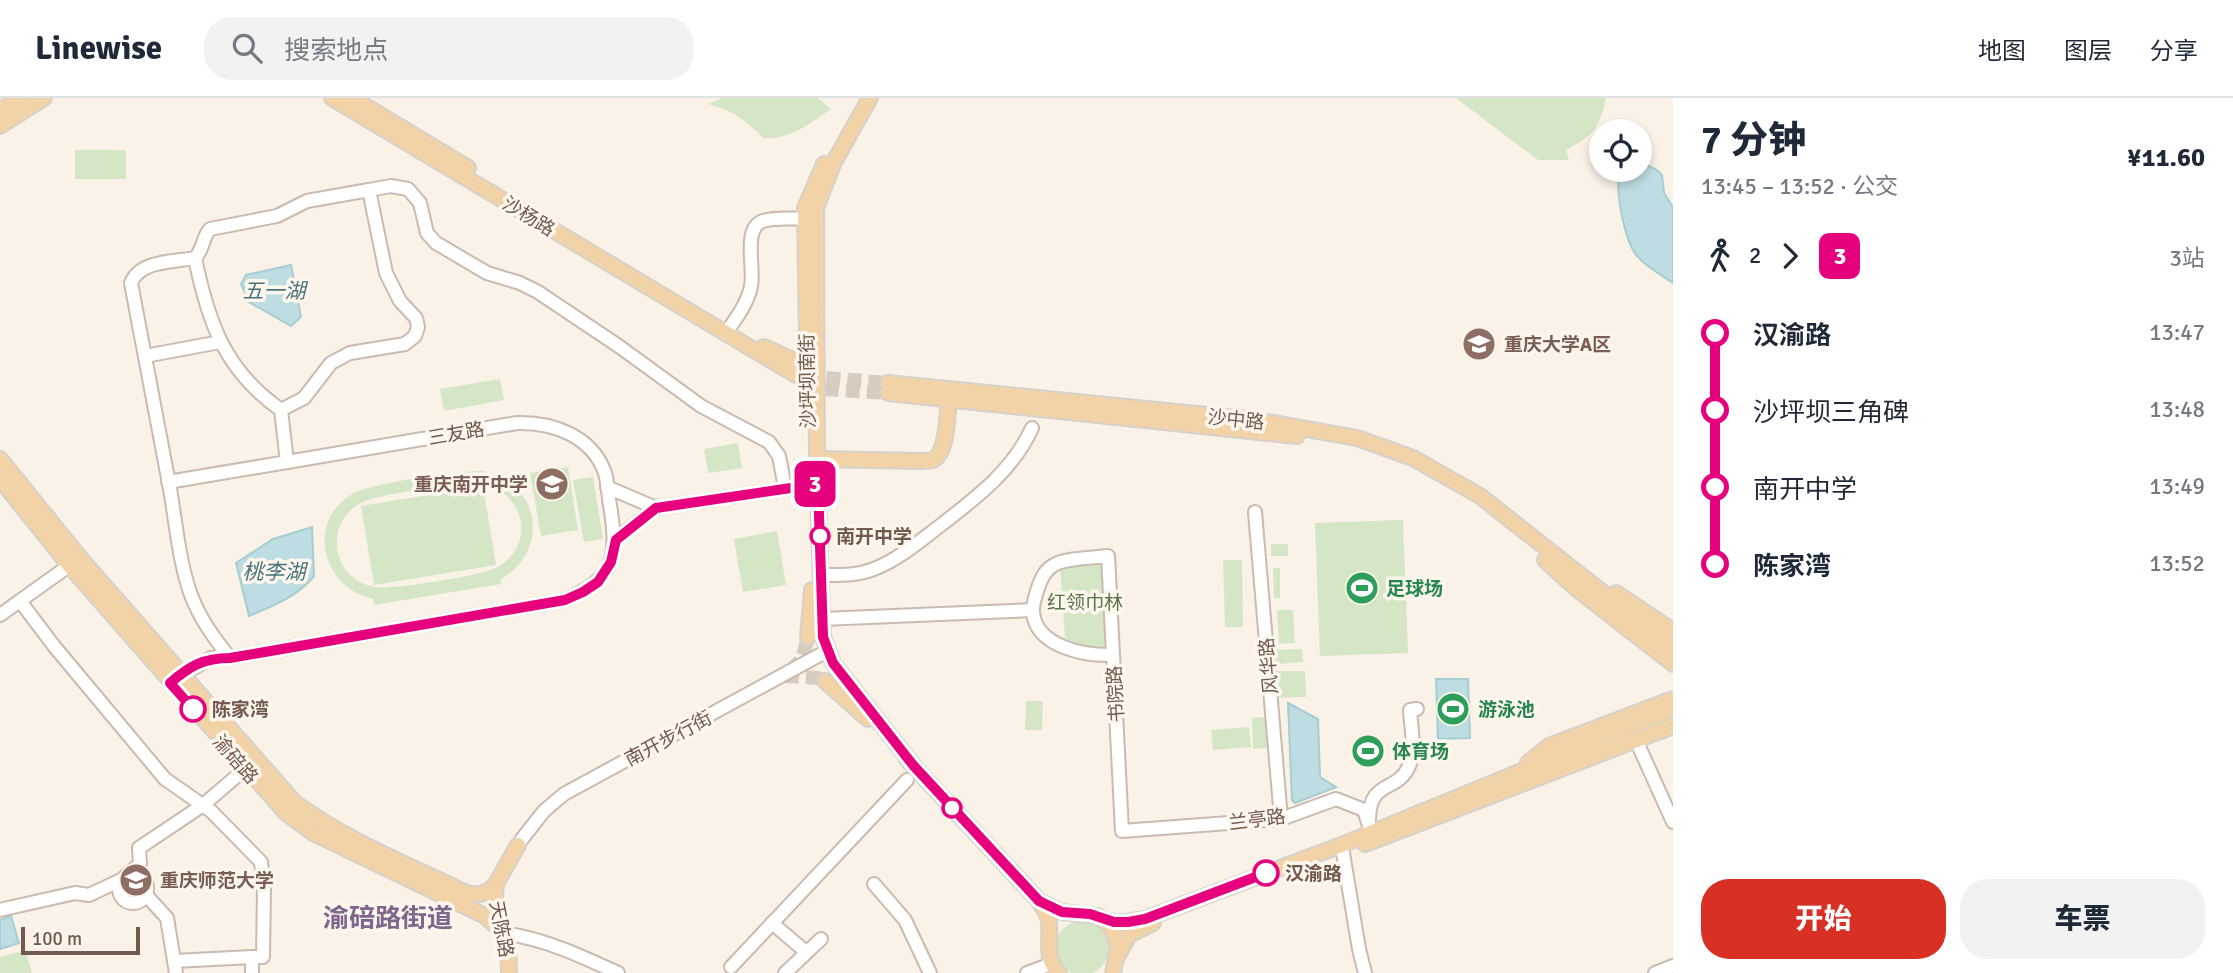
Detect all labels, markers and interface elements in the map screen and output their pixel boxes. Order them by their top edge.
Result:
search box [204,17,694,80]
text: Linewise [35,28,162,69]
icon: search [228,29,266,67]
text: 搜索地点 [284,35,388,67]
text: 地图 [1978,36,2026,66]
text: 图层 [2064,36,2112,66]
text: 分享 [2150,36,2198,66]
text: 7 分钟 [1701,117,1806,164]
map controls [1589,119,1652,182]
button: locate [1589,119,1652,182]
text: ¥11.60 [2127,142,2205,174]
text: 13:45 – 13:52 · 公交 [1701,172,1898,201]
street label: 沙杨路 [498,192,559,242]
icon: walk [1701,237,1739,275]
icon: forward [1771,237,1809,275]
text: 2 [1749,241,1761,270]
text: 3 [1833,241,1846,271]
text: 3站 [2170,244,2205,273]
water label: 五一湖 [243,278,308,304]
text: 13:47 [2149,318,2205,347]
text: 汉渝路 [1753,320,1831,352]
school or university icon: 重庆大学A区 [1460,325,1498,363]
street label: 沙坪坝南街 [795,333,821,429]
place label: 重庆大学A区 [1504,333,1611,357]
text: 13:48 [2149,395,2205,424]
text: 沙坪坝三角碑 [1753,397,1909,429]
street label: 沙中路 [1206,405,1266,435]
street label: 三友路 [426,417,486,451]
line badge: 3 [792,461,838,507]
school or university icon: 重庆南开中学 [533,465,571,503]
text: 3 [809,469,821,499]
text: 13:49 [2149,472,2205,501]
place label: 重庆南开中学 [414,473,528,497]
text: 南开中学 [1753,474,1857,506]
place label: 南开中学 [836,525,912,549]
marker: 南开中学 [810,526,830,546]
text: 13:52 [2149,549,2205,578]
text: 陈家湾 [1753,551,1831,583]
water label: 桃李湖 [243,559,308,585]
sports icon: 足球场 [1343,569,1381,607]
place label: 足球场 [1386,577,1443,601]
park label: 红领巾林 [1047,591,1123,615]
street label: 风华路 [1255,636,1283,695]
street label: 书院路 [1103,665,1129,723]
sports icon: 游泳池 [1434,690,1472,728]
marker: 陈家湾 [180,696,206,722]
place label: 陈家湾 [212,698,269,722]
place label: 游泳池 [1478,698,1535,722]
street label: 南开步行街 [621,706,716,772]
street label: 渝碚路 [207,730,263,789]
sports icon: 体育场 [1349,732,1387,770]
place label: 体育场 [1392,740,1449,764]
unlabelled marker [942,798,962,818]
street label: 兰亭路 [1227,805,1287,835]
marker: 汉渝路 [1253,860,1279,886]
school or university icon: 重庆师范大学 [117,861,155,899]
place label: 汉渝路 [1285,862,1342,886]
place label: 重庆师范大学 [160,869,274,893]
button: 开始 [1701,879,1946,959]
button: 车票 [1960,879,2205,959]
street label: 天陈路 [484,899,518,959]
district label: 渝碚路街道 [323,903,453,935]
scale bar [21,924,140,956]
text: 100 m [32,927,82,951]

